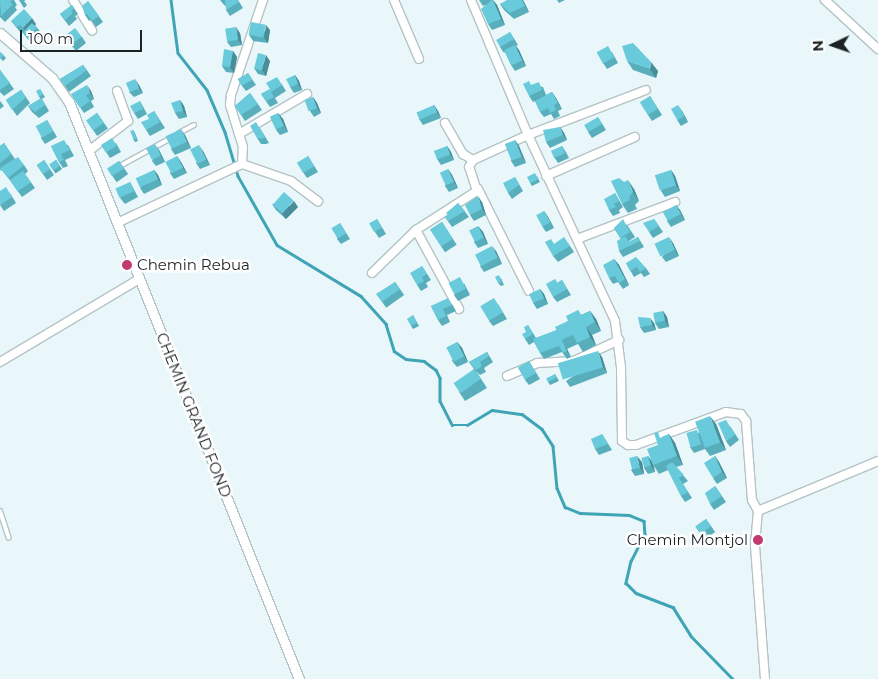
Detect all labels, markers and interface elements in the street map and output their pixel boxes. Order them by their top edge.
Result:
scale bar [22,20,145,52]
north arrow [808,20,858,70]
text: 100 m [28,29,73,48]
text: N [809,40,827,52]
place label: Chemin Rebua [137,256,250,274]
marker: Chemin Rebua [121,259,133,271]
street label: CHEMIN GRAND FOND [153,330,235,500]
place label: Chemin Montjol [627,531,748,549]
marker: Chemin Montjol [752,534,764,546]

